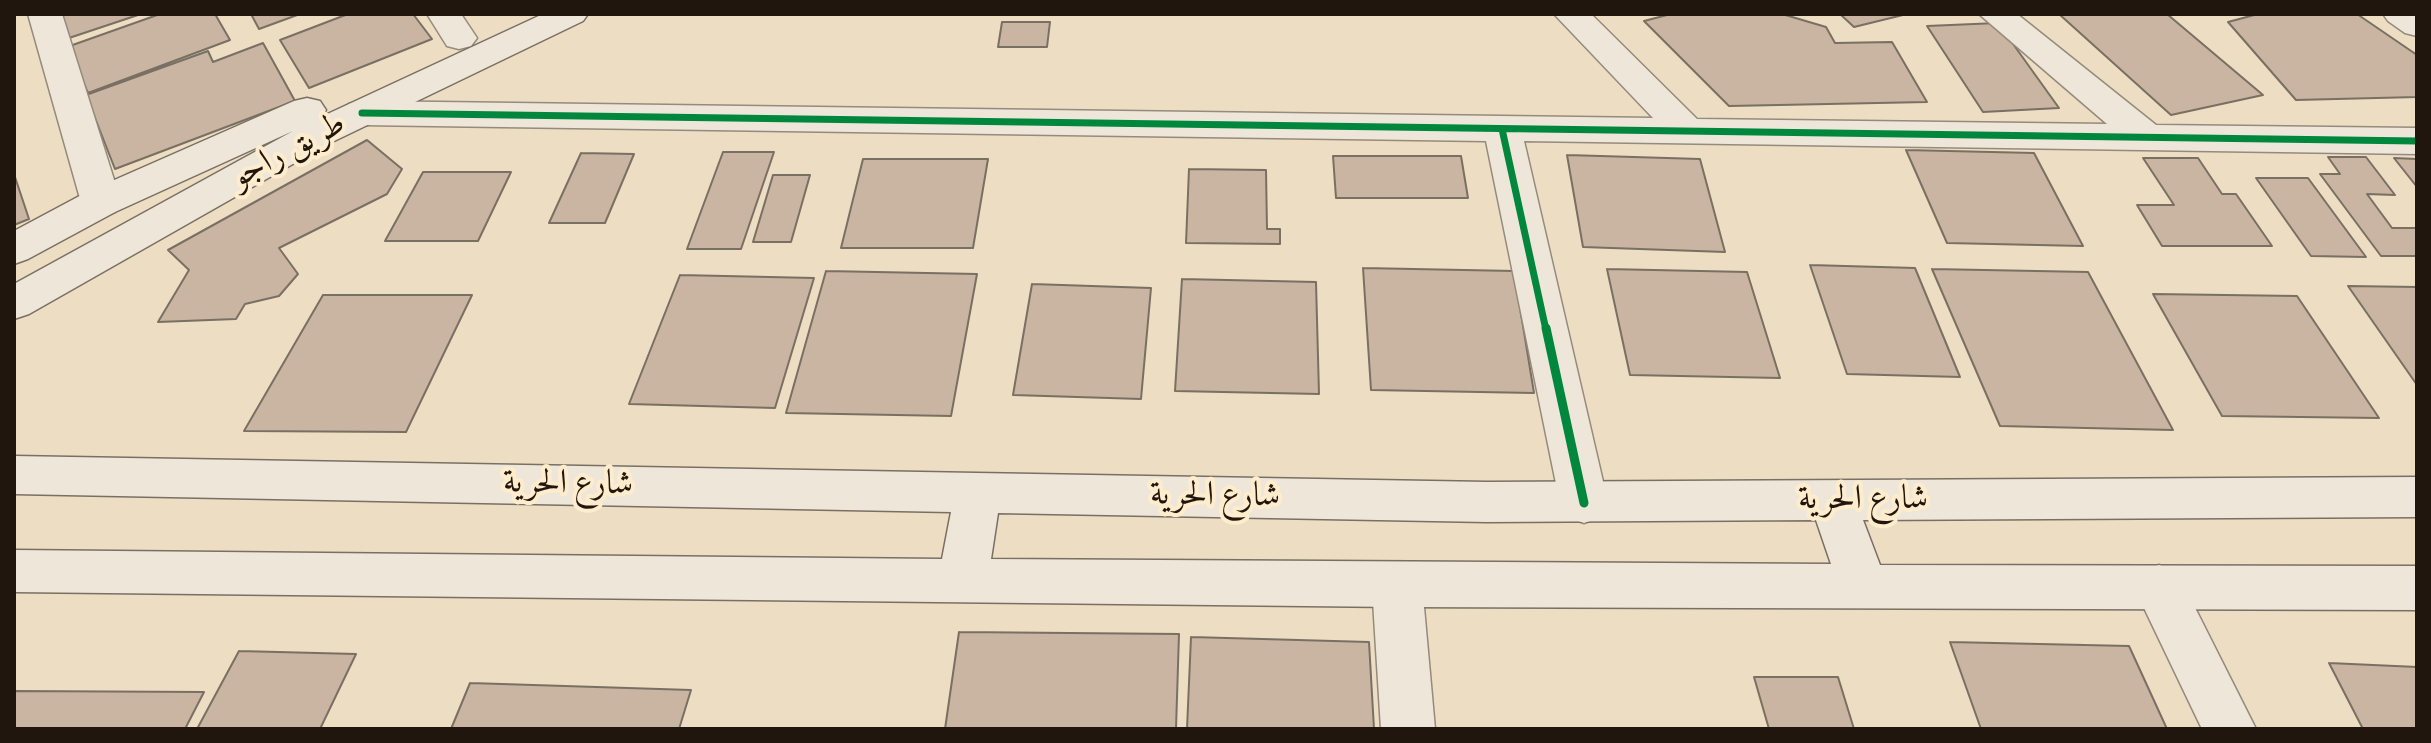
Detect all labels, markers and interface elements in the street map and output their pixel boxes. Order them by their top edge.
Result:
street label: طريق راجو [225,105,353,199]
street label: شارع الحرية [503,463,633,507]
street label: شارع الحرية [1150,475,1280,519]
street label: شارع الحرية [1798,481,1928,521]

